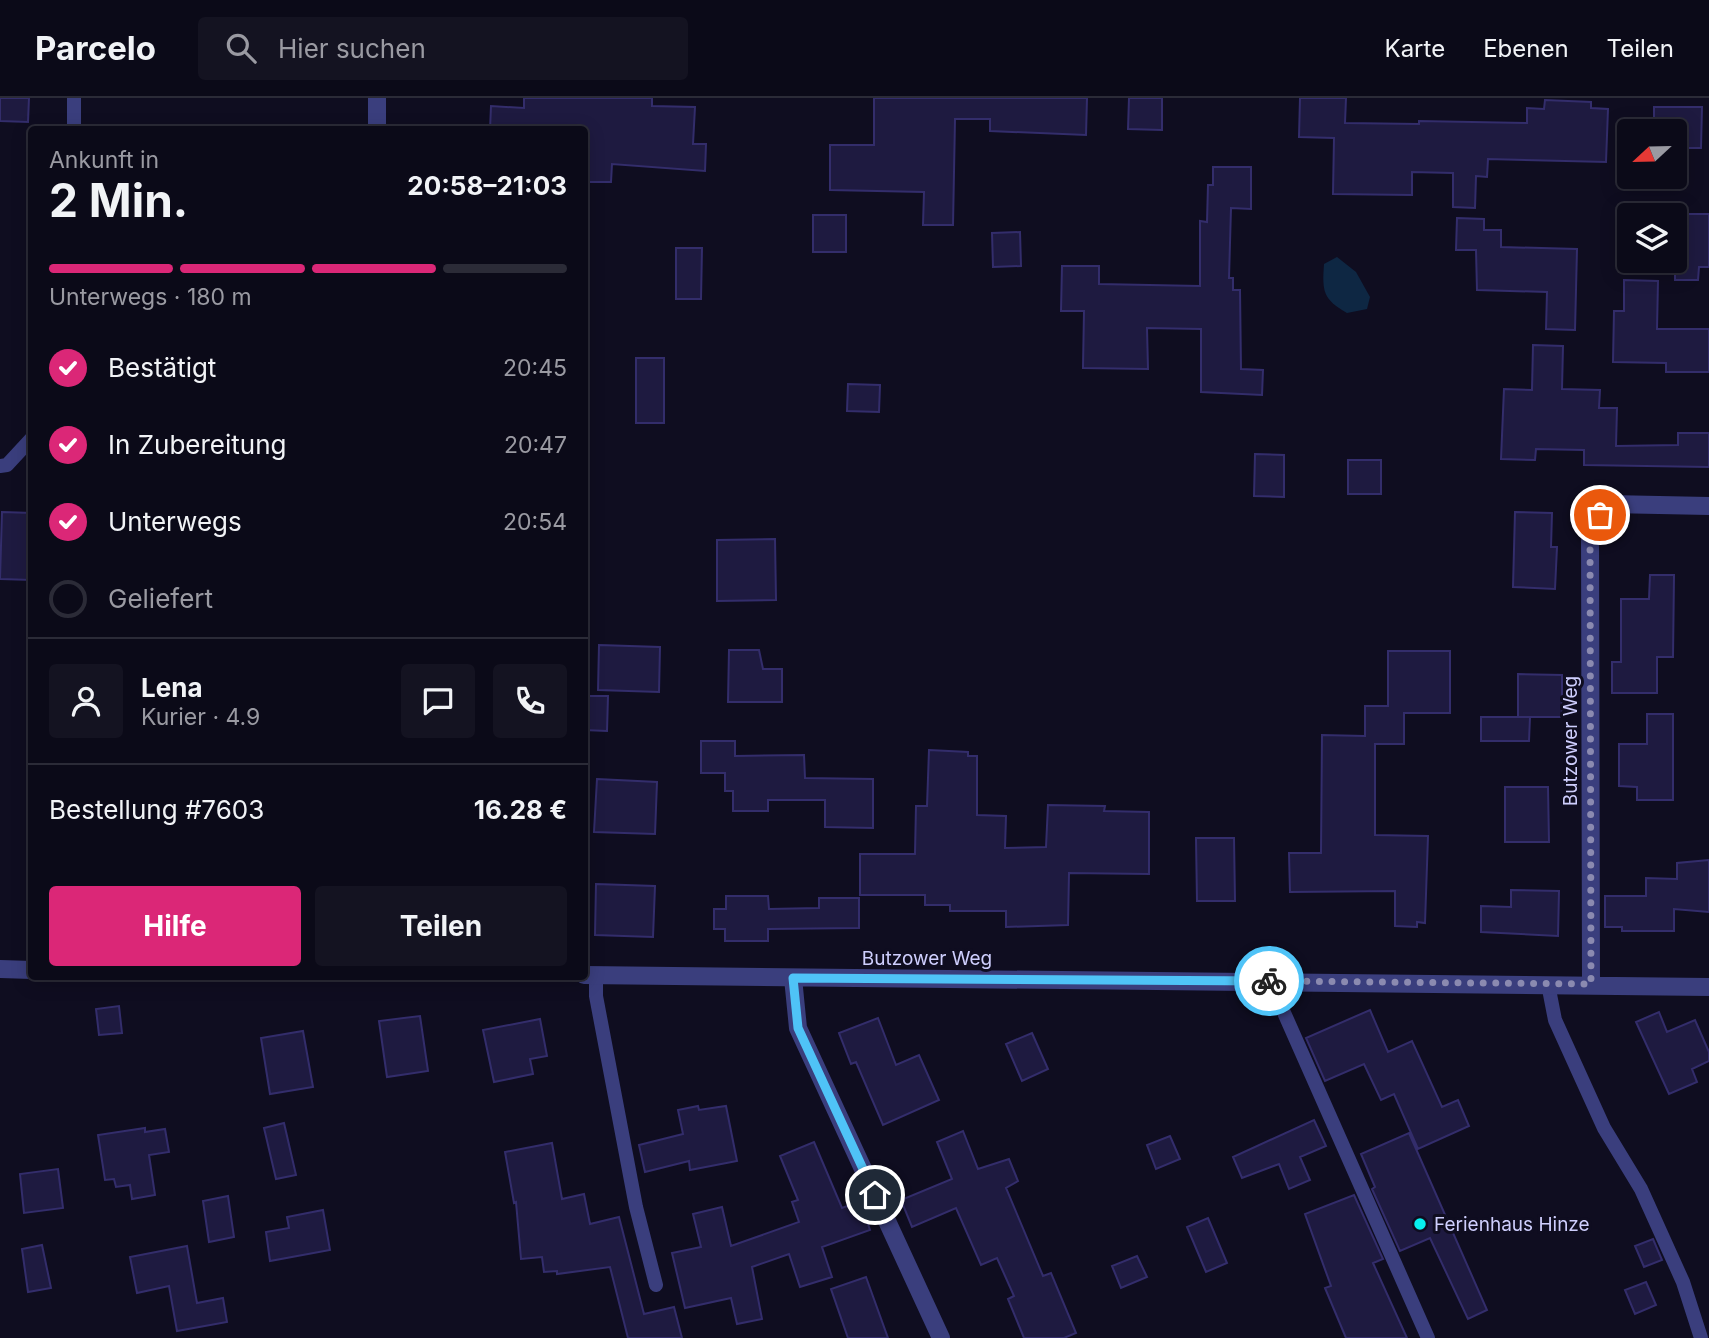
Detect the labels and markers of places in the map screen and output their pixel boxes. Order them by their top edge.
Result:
pin [1570,485,1630,545]
pin [845,1165,905,1225]
place label: Ferienhaus Hinze [1434,1213,1590,1236]
marker: Ferienhaus Hinze [1412,1216,1428,1232]

